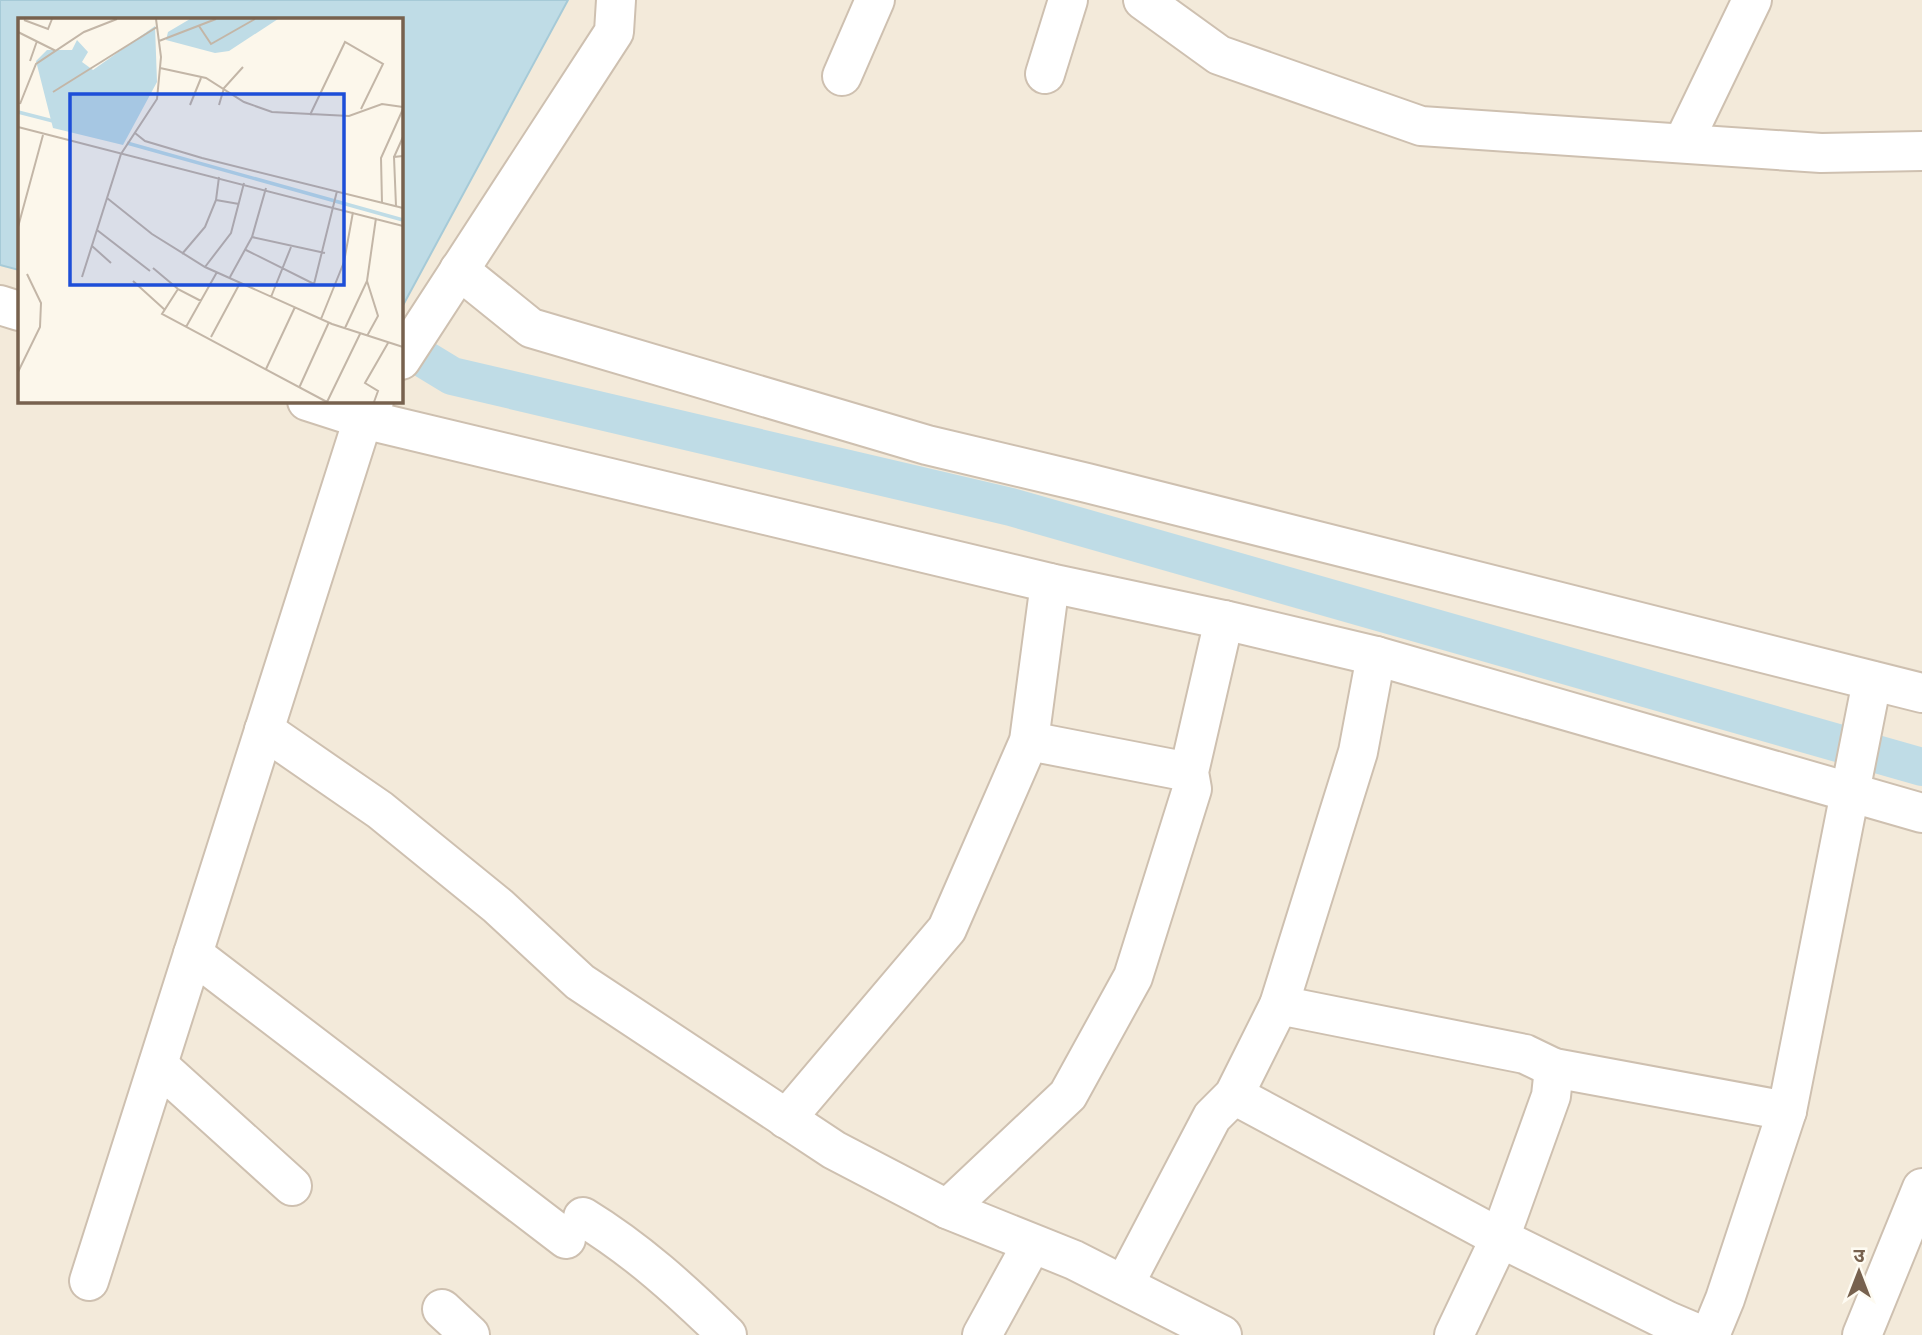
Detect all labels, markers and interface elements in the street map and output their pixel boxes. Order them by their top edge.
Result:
inset map [18,18,402,402]
north arrow [1824,1237,1894,1307]
text: उ [1853,1243,1865,1266]

